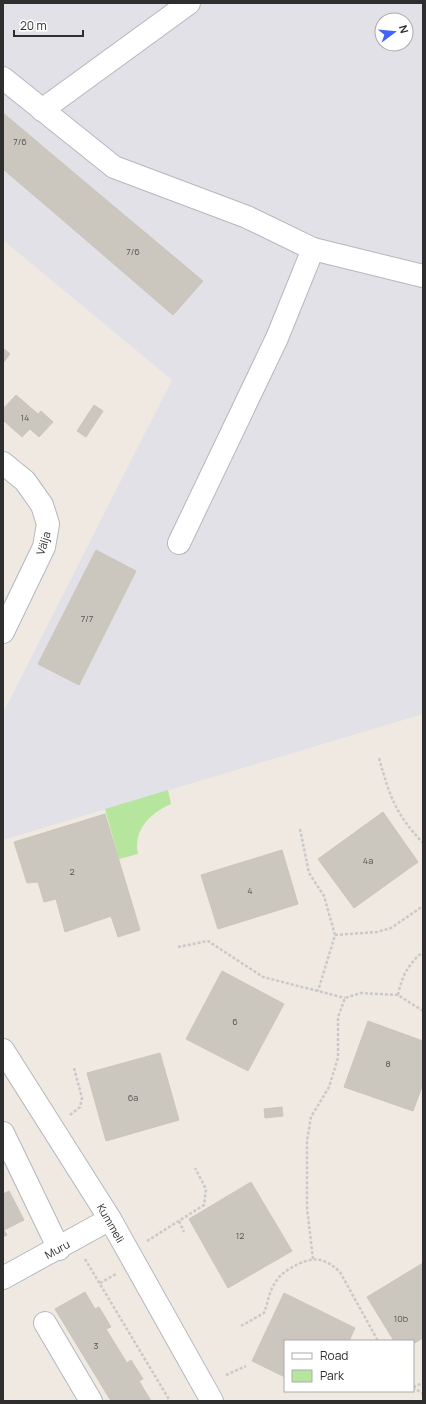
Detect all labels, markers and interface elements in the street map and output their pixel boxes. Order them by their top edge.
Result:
scale bar [14,12,83,38]
north arrow [374,12,414,52]
text: 20 m [20,17,47,34]
text: N [396,23,412,35]
house number: 7/6 [13,135,27,148]
house number: 7/6 [126,245,140,258]
house number: 14 [21,411,29,424]
street label: Välja [32,529,54,557]
house number: 7/7 [81,612,94,625]
house number: 4a [363,854,373,867]
house number: 2 [69,865,75,878]
house number: 4 [247,884,253,897]
house number: 6 [232,1015,238,1028]
house number: 8 [385,1057,391,1070]
house number: 6a [128,1091,138,1104]
street label: Kummeli [94,1201,128,1245]
house number: 12 [236,1229,244,1242]
street label: Muru [42,1236,72,1262]
house number: 10b [394,1312,408,1325]
house number: 3 [94,1339,99,1352]
legend [284,1340,414,1392]
text: Road [320,1347,348,1364]
text: Park [320,1367,345,1384]

